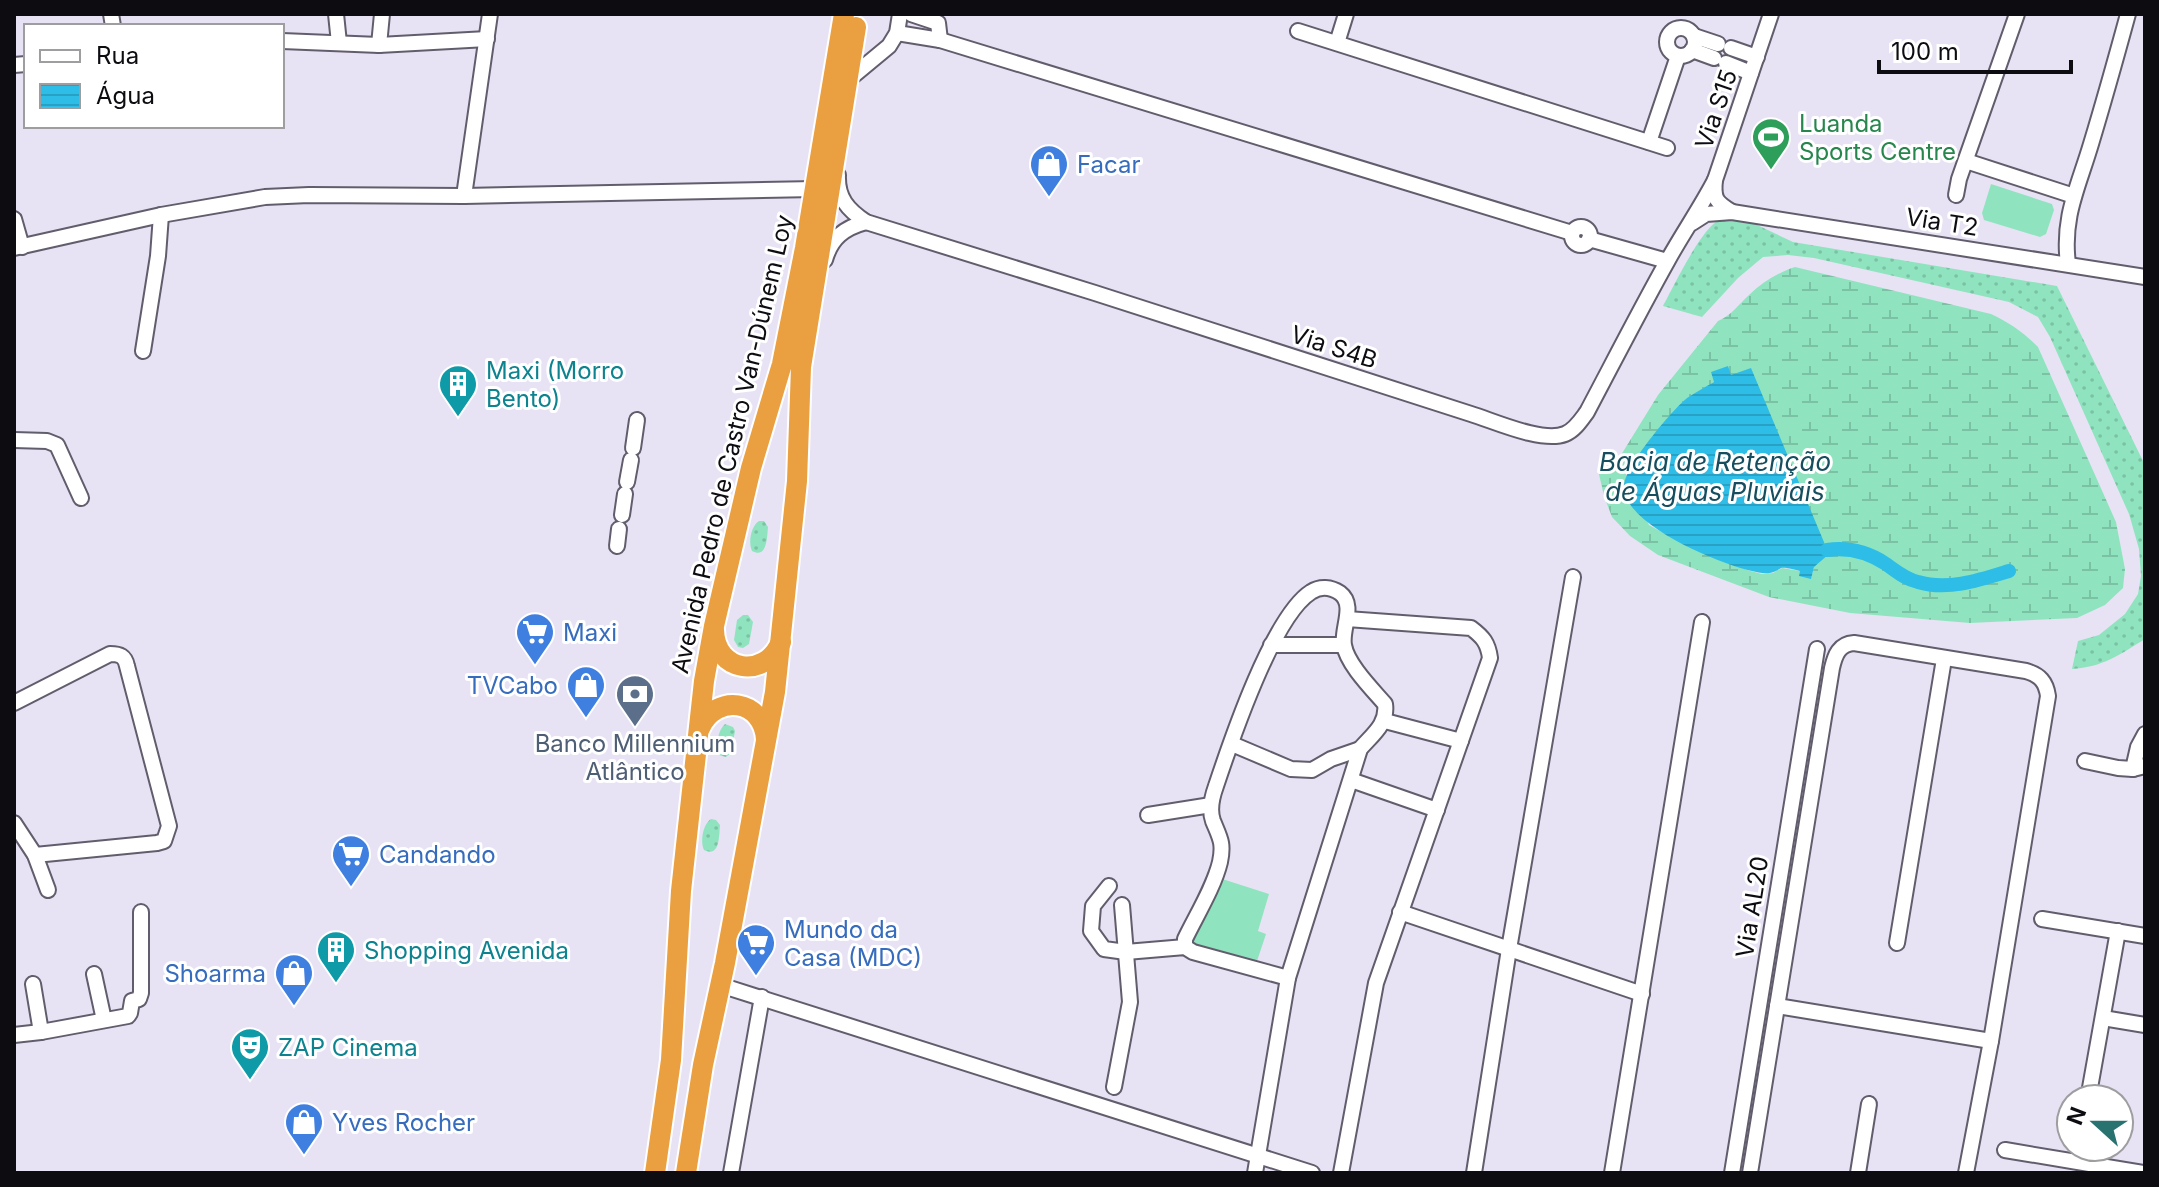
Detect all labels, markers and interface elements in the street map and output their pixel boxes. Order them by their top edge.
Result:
legend [24,24,284,128]
scale bar [1879,24,2071,74]
text: 100 m [1891,37,1959,66]
text: Rua [96,41,139,70]
street label: Via S15 [1689,65,1743,153]
text: Água [96,80,155,110]
place label: Luanda Sports Centre [1799,109,1956,166]
sports icon: Luanda Sports Centre [1750,116,1792,171]
shop icon: Facar [1028,143,1070,198]
place label: Facar [1077,150,1141,179]
street label: Via T2 [1904,202,1980,242]
street label: Avenida Pedro de Castro Van-Dúnem Loy [665,212,799,676]
street label: Via S4B [1287,319,1381,375]
place label: Maxi (Morro Bento) [486,356,624,413]
building icon: Maxi (Morro Bento) [437,363,479,418]
water label: Bacia de Retenção de Águas Pluviais [1599,446,1831,507]
supermarket icon: Maxi [514,611,556,666]
place label: Maxi [563,618,617,647]
shop icon: TVCabo [565,664,607,719]
place label: TVCabo [467,671,558,700]
bank icon: Banco Millennium Atlântico [614,673,656,728]
place label: Banco Millennium Atlântico [535,729,735,786]
supermarket icon: Candando [330,833,372,888]
place label: Candando [379,840,496,869]
street label: Via AL20 [1730,854,1774,960]
place label: Mundo da Casa (MDC) [784,915,922,972]
supermarket icon: Mundo da Casa (MDC) [735,922,777,977]
building icon: Shopping Avenida [315,929,357,984]
place label: Shopping Avenida [364,936,569,965]
shop icon: Shoarma [273,952,315,1007]
place label: Shoarma [164,959,266,988]
theatre icon: ZAP Cinema [229,1026,271,1081]
place label: ZAP Cinema [278,1033,418,1062]
north arrow [2055,1083,2135,1163]
shop icon: Yves Rocher [283,1101,325,1156]
text: N [2061,1103,2091,1128]
place label: Yves Rocher [332,1108,475,1137]

